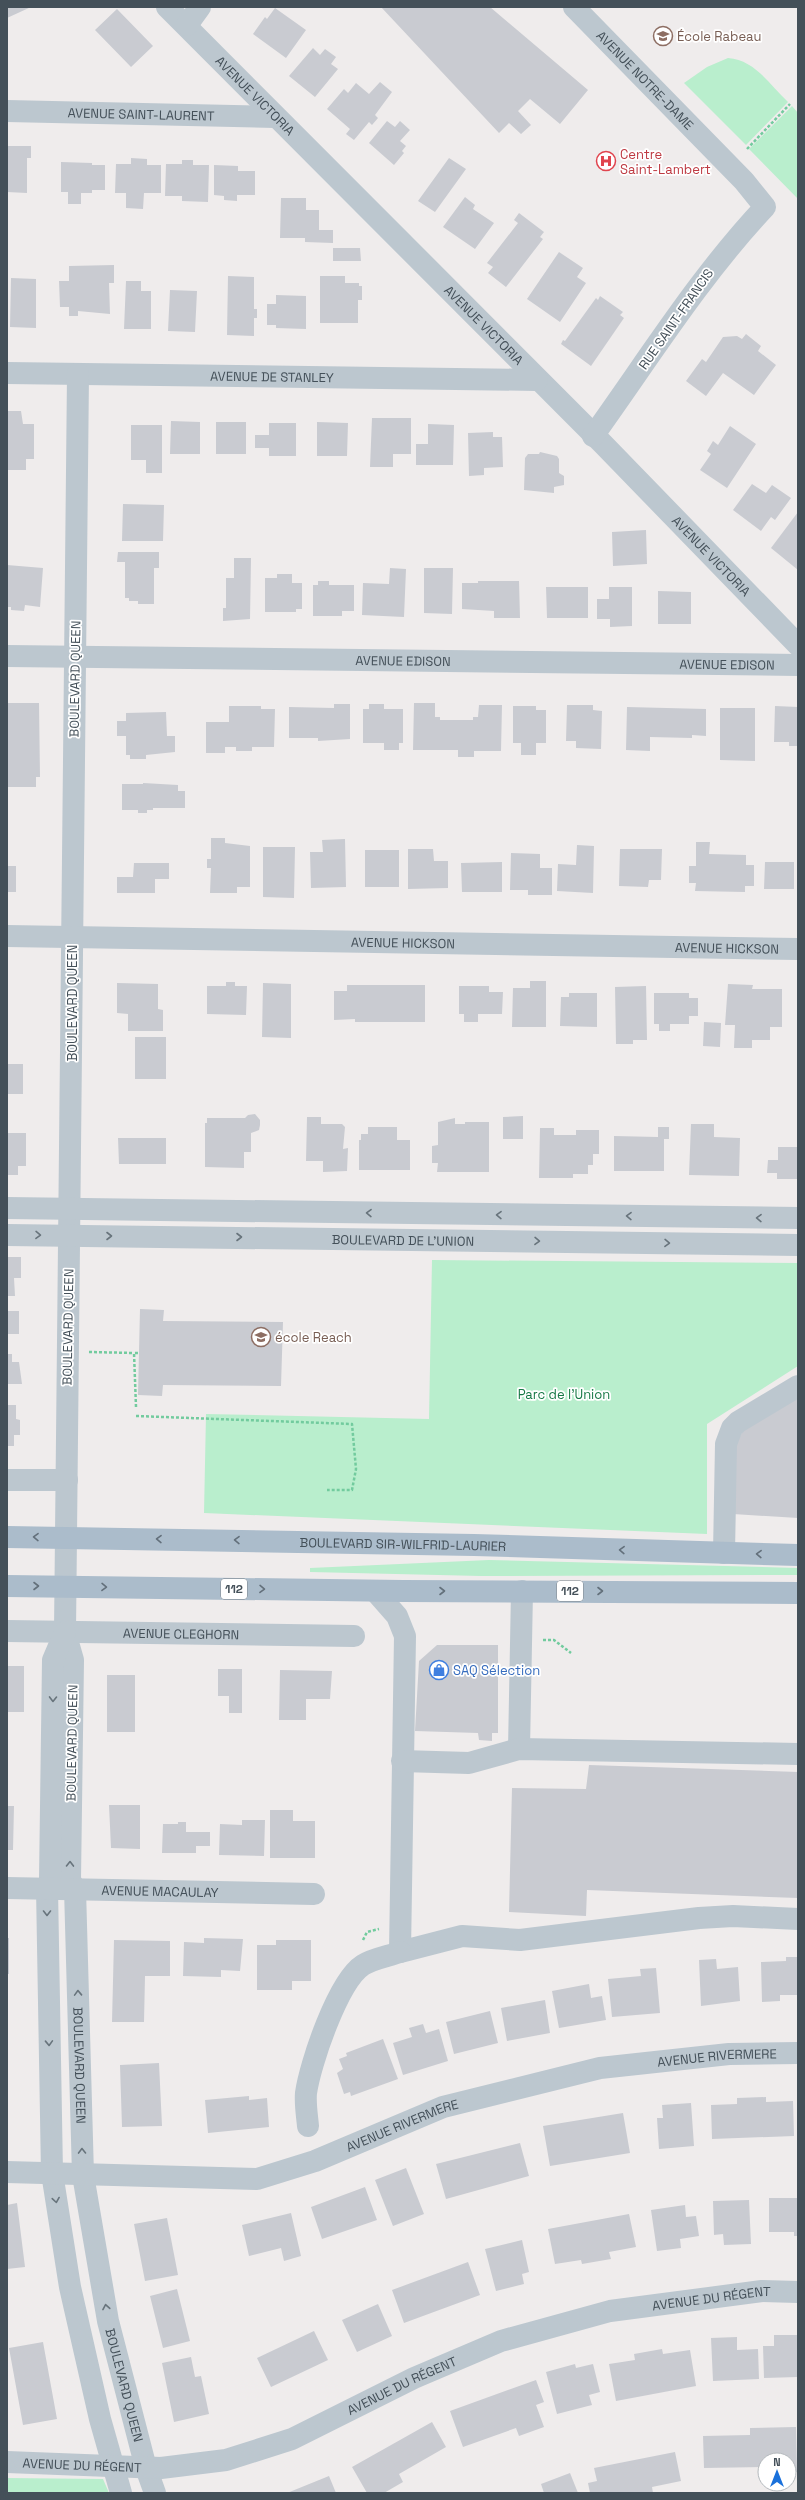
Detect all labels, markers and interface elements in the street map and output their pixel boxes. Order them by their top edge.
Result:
school or university icon: École Rabeau [652,25,674,47]
street label: AVENUE NOTRE-DAME [593,27,698,133]
place label: École Rabeau [677,28,761,45]
street label: AVENUE VICTORIA [212,52,299,139]
street label: AVENUE SAINT-LAURENT [67,104,215,124]
place label: Centre Saint-Lambert [620,146,711,178]
hospital icon: Centre Saint-Lambert [595,150,617,172]
street label: RUE SAINT-FRANCIS [635,265,717,373]
street label: AVENUE VICTORIA [441,281,527,368]
street label: AVENUE DE STANLEY [210,367,334,386]
street label: AVENUE VICTORIA [669,512,754,600]
street label: BOULEVARD QUEEN [65,621,85,737]
street label: AVENUE EDISON [355,651,451,670]
street label: AVENUE EDISON [679,655,775,673]
street label: AVENUE HICKSON [351,933,455,952]
street label: AVENUE HICKSON [675,938,779,957]
street label: BOULEVARD QUEEN [64,945,81,1061]
one-way arrow [366,1209,372,1217]
one-way arrow [496,1211,502,1219]
one-way arrow [626,1212,632,1220]
one-way arrow [756,1214,762,1222]
one-way arrow [35,1231,41,1239]
street label: BOULEVARD DE L'UNION [332,1231,474,1249]
one-way arrow [106,1232,112,1240]
one-way arrow [236,1233,242,1241]
one-way arrow [534,1237,540,1245]
one-way arrow [664,1239,670,1247]
street label: BOULEVARD QUEEN [58,1269,78,1385]
school or university icon: école Reach [250,1326,272,1348]
place label: école Reach [275,1329,352,1346]
park label: Parc de l'Union [518,1386,610,1403]
one-way arrow [33,1533,39,1541]
street label: BOULEVARD SIR-WILFRID-LAURIER [300,1534,506,1554]
one-way arrow [156,1535,162,1543]
one-way arrow [234,1536,240,1544]
one-way arrow [619,1546,625,1554]
one-way arrow [756,1550,762,1558]
road number: 112 [221,1579,247,1599]
road number: 112 [557,1581,583,1601]
one-way arrow [33,1582,39,1590]
one-way arrow [101,1583,107,1591]
one-way arrow [259,1585,265,1593]
one-way arrow [439,1587,445,1595]
one-way arrow [597,1587,603,1595]
street label: AVENUE CLEGHORN [123,1624,239,1643]
shop icon: SAQ Sélection [428,1659,450,1681]
place label: SAQ Sélection [453,1662,540,1679]
street label: BOULEVARD QUEEN [62,1685,82,1801]
one-way arrow [49,1696,57,1702]
one-way arrow [66,1861,74,1867]
street label: AVENUE MACAULAY [101,1881,219,1901]
one-way arrow [43,1910,51,1916]
one-way arrow [74,1990,82,1996]
street label: BOULEVARD QUEEN [70,2007,90,2124]
one-way arrow [44,2040,53,2046]
street label: AVENUE RIVERMERE [656,2045,777,2070]
street label: AVENUE RIVERMERE [343,2095,460,2156]
one-way arrow [78,2148,87,2154]
one-way arrow [51,2197,60,2203]
street label: AVENUE DU RÉGENT [651,2282,771,2314]
one-way arrow [102,2304,111,2310]
street label: BOULEVARD QUEEN [102,2326,147,2444]
street label: AVENUE DU RÉGENT [344,2352,459,2419]
north arrow [757,2452,797,2492]
street label: AVENUE DU RÉGENT [22,2454,142,2476]
text: N [773,2455,781,2469]

